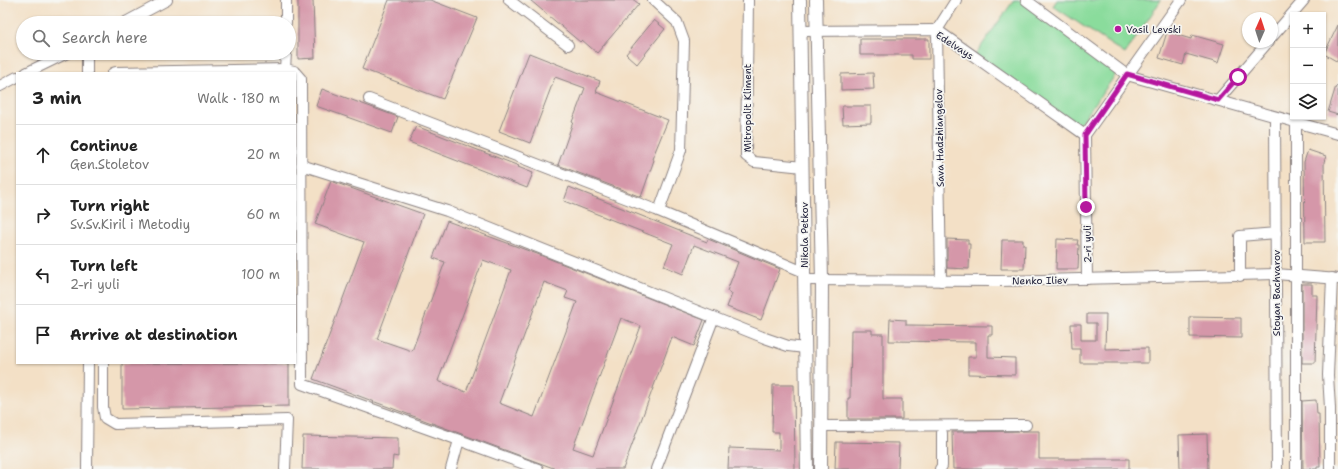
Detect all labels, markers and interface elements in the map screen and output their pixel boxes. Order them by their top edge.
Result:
north arrow [1242,12,1278,48]
map controls [1290,12,1326,120]
button: + [1290,12,1326,48]
search box [16,16,296,60]
place label: Vasil Levski [1126,23,1181,36]
marker: Vasil Levski [1113,24,1123,34]
icon: search [30,27,52,49]
text: Search here [62,28,148,48]
street label: Edelvays [933,28,976,62]
button: − [1290,48,1326,84]
street label: Mitropolit Kliment [741,64,754,152]
route start [1229,68,1247,86]
button: layers [1290,84,1326,120]
text: 3 min [32,87,82,109]
street label: Sava Hadzhiangelov [932,88,947,187]
text: Walk · 180 m [197,90,280,107]
text: Continue [70,136,138,156]
icon: ahead [32,144,54,166]
text: 20 m [247,146,280,163]
text: Gen.Stoletov [70,156,149,173]
text: Turn right [70,196,150,216]
route end [1077,198,1095,216]
street label: Nikola Petkov [798,202,811,268]
icon: right [32,204,54,226]
text: 60 m [247,206,280,223]
text: Sv.Sv.Kiril i Metodiy [70,216,190,233]
street label: 2-ri yuli [1081,225,1094,263]
street label: Stoyan Bachvarov [1270,249,1283,336]
text: Turn left [70,256,138,276]
icon: left [32,264,54,286]
text: 100 m [241,266,280,283]
street label: Nenko Iliev [1012,274,1069,287]
text: 2-ri yuli [70,276,120,293]
icon: arrive [32,324,54,346]
text: Arrive at destination [70,325,238,345]

